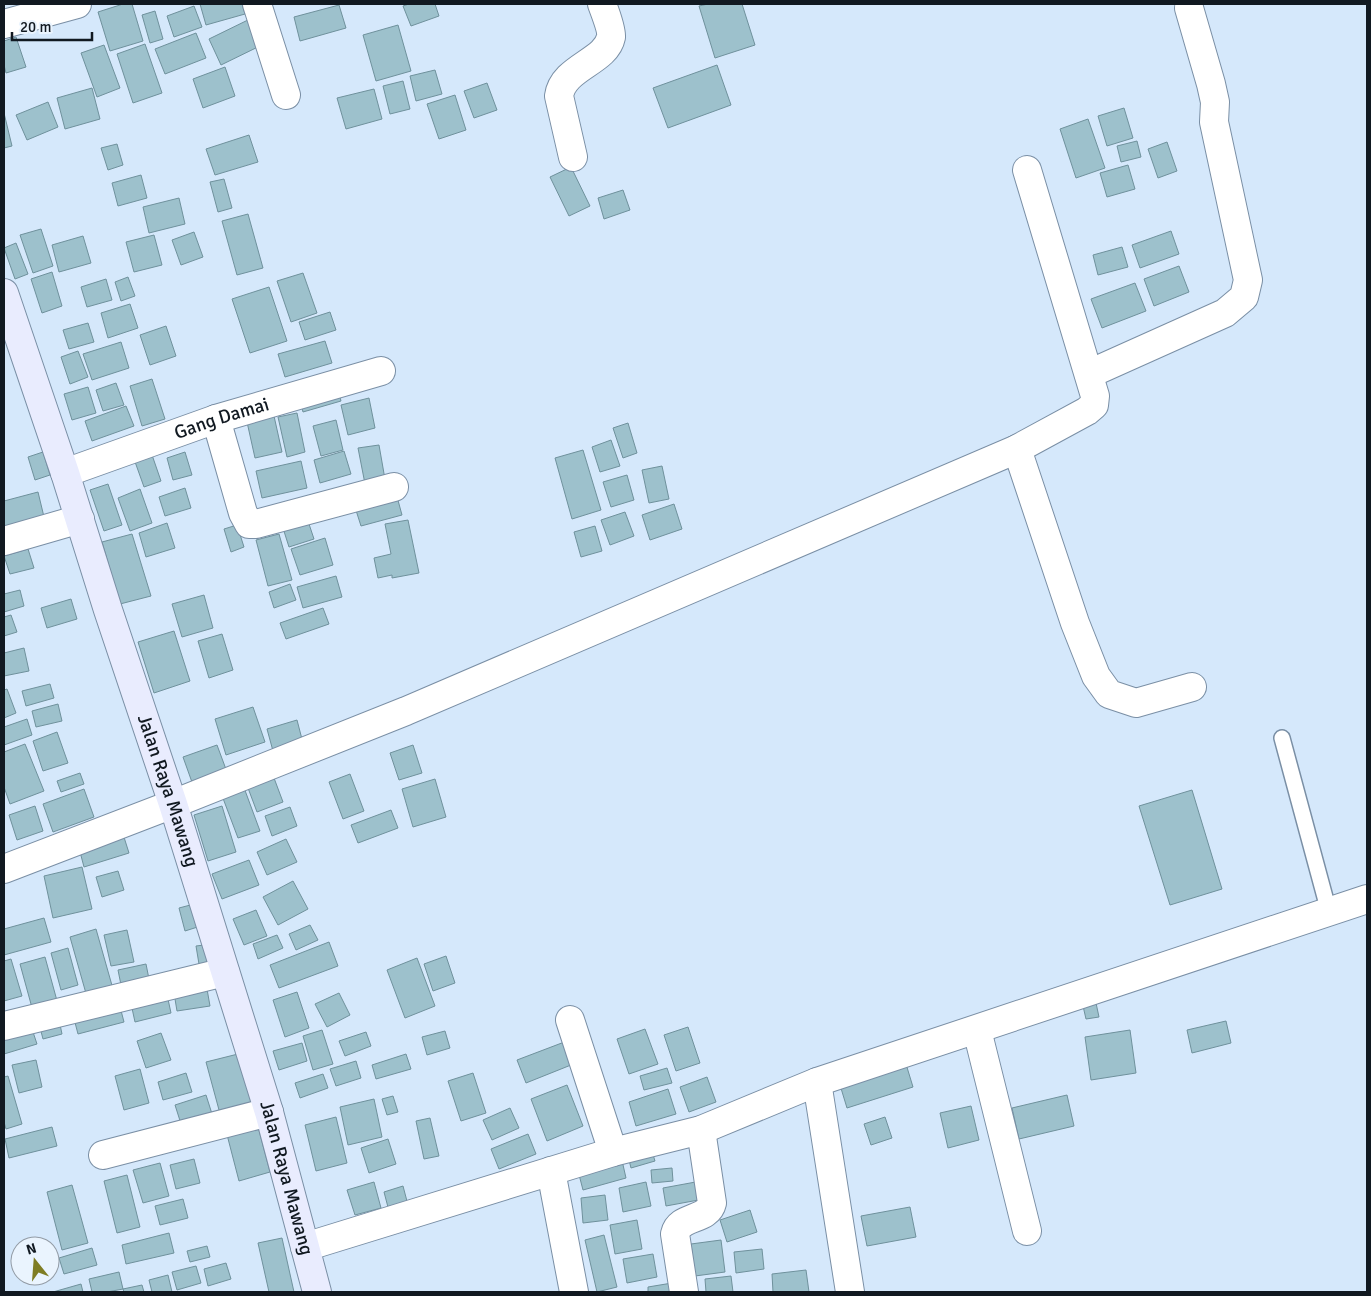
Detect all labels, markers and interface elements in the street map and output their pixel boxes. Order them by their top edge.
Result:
scale bar [12,10,92,42]
text: 20 m [20,18,51,36]
street label: Gang Damai [171,392,272,445]
street label: Jalan Raya Mawang [132,711,204,870]
street label: Jalan Raya Mawang [254,1098,319,1258]
north arrow [10,1236,60,1286]
text: N [24,1239,38,1259]

